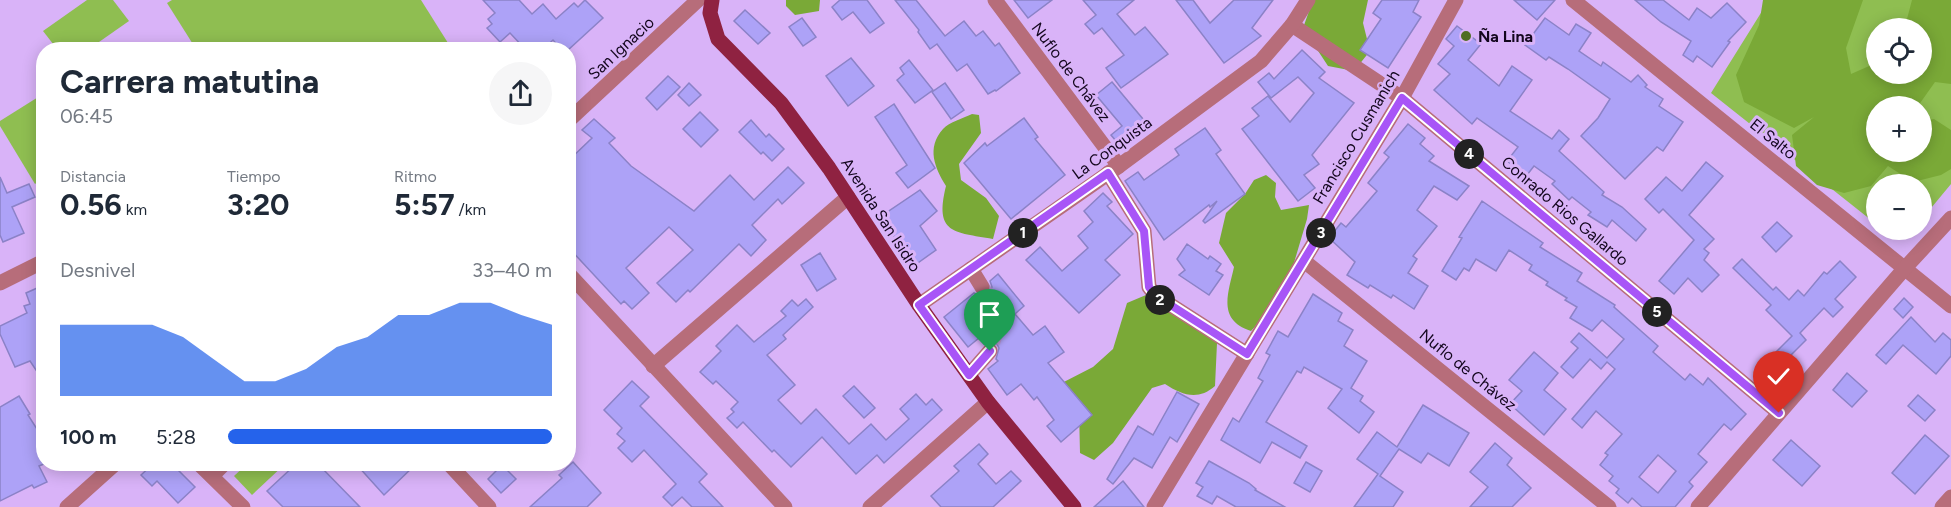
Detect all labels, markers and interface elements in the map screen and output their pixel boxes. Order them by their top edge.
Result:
street label: San Ignacio [584,13,658,83]
map controls [1866,18,1932,240]
button: locate [1866,18,1932,84]
street label: Nuflo de Chávez [1028,19,1115,125]
place label: Ña Lina [1478,27,1533,46]
marker: Ña Lina [1459,29,1473,43]
text: Carrera matutina [60,62,319,101]
button: share [489,62,552,125]
street label: Francisco Cusmanich [1309,67,1403,207]
button: + [1866,96,1932,162]
text: 06:45 [60,104,113,128]
street label: La Conquista [1069,113,1155,183]
street label: El Salto [1746,115,1800,163]
pin: 4 [1454,139,1484,169]
text: 4 [1464,144,1474,163]
street label: Conrado Rios Gallardo [1498,152,1632,270]
street label: Avenida San Isidro [837,154,925,276]
text: Distancia [60,167,126,186]
text: Tiempo [227,167,281,186]
text: Ritmo [394,167,437,186]
button: − [1866,174,1932,240]
text: 0.56 [60,186,122,223]
text: 3:20 [227,186,290,223]
text: 5:57 [394,186,455,223]
text: km [122,200,147,219]
text: /km [455,200,486,219]
pin: 1 [1008,218,1038,248]
pin: 3 [1306,218,1336,248]
text: 1 [1020,223,1026,242]
text: 3 [1317,223,1325,242]
text: Desnivel [60,258,135,282]
text: 33–40 m [472,258,552,282]
pin: 2 [1145,285,1175,315]
pin [964,289,1015,351]
text: 2 [1155,290,1165,309]
pin: 5 [1642,297,1672,327]
icon: arrive [973,298,1006,331]
text: 5 [1652,302,1662,321]
street label: Nuflo de Chávez [1416,325,1520,415]
pin [1753,351,1804,413]
icon: check [1762,360,1795,393]
text: 100 m [60,425,117,449]
text: 5:28 [156,425,196,449]

